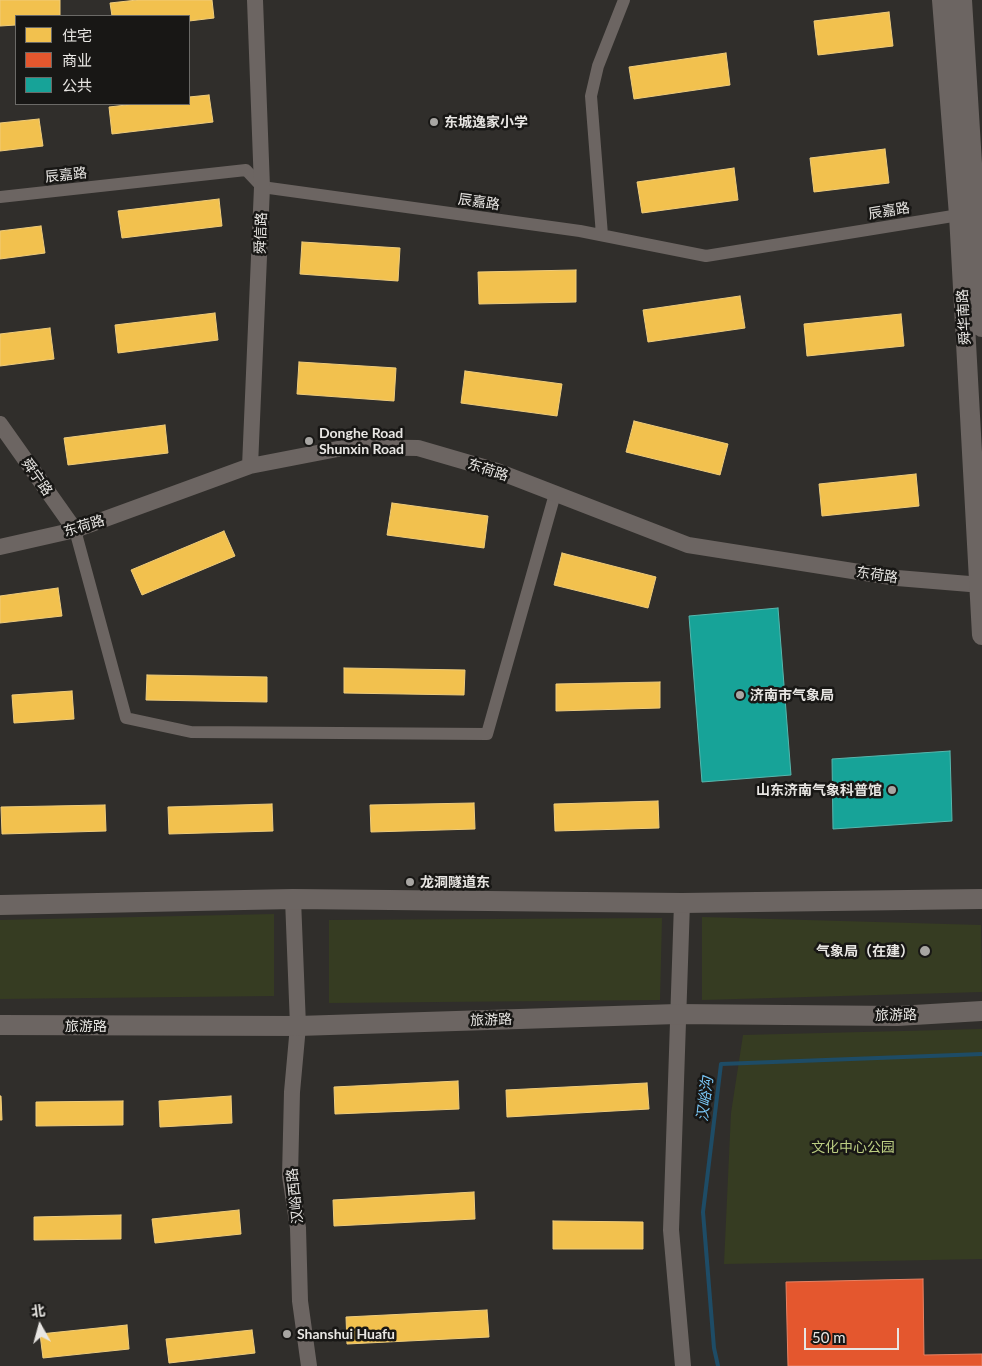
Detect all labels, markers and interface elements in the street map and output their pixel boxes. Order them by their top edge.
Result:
legend [15,15,190,105]
text: 住宅 [62,26,92,44]
text: 商业 [62,51,92,69]
text: 公共 [62,76,92,94]
place label: 东城逸家小学 [444,114,528,130]
marker: 东城逸家小学 [428,116,440,128]
street label: 辰嘉路 [44,164,88,186]
street label: 辰嘉路 [457,191,501,213]
street label: 辰嘉路 [867,199,911,223]
street label: 舜信路 [252,212,270,254]
street label: 舜华南路 [954,289,974,345]
place label: Donghe Road Shunxin Road [319,425,404,458]
marker: Donghe Road Shunxin Road [303,435,315,447]
street label: 舜宁路 [18,455,56,499]
street label: 东荷路 [465,456,511,484]
street label: 东荷路 [61,512,107,540]
street label: 东荷路 [855,564,899,586]
place label: 济南市气象局 [750,687,834,703]
marker: 济南市气象局 [734,689,746,701]
place label: 山东济南气象科普馆 [756,782,882,798]
marker: 山东济南气象科普馆 [886,784,898,796]
place label: 龙洞隧道东 [420,874,490,890]
marker: 龙洞隧道东 [404,876,416,888]
place label: 气象局（在建） [816,943,914,959]
marker: 气象局（在建） [918,944,932,958]
street label: 旅游路 [875,1006,917,1024]
street label: 旅游路 [470,1011,512,1029]
street label: 旅游路 [65,1018,107,1034]
water label: 汉峪沟 [693,1076,717,1122]
park label: 文化中心公园 [811,1139,895,1155]
street label: 汉峪西路 [284,1167,306,1225]
north arrow [15,1301,65,1351]
text: 北 [30,1301,46,1320]
scale bar [807,1318,902,1350]
place label: Shanshui Huafu [297,1326,395,1342]
marker: Shanshui Huafu [281,1328,293,1340]
text: 50 m [812,1328,846,1346]

